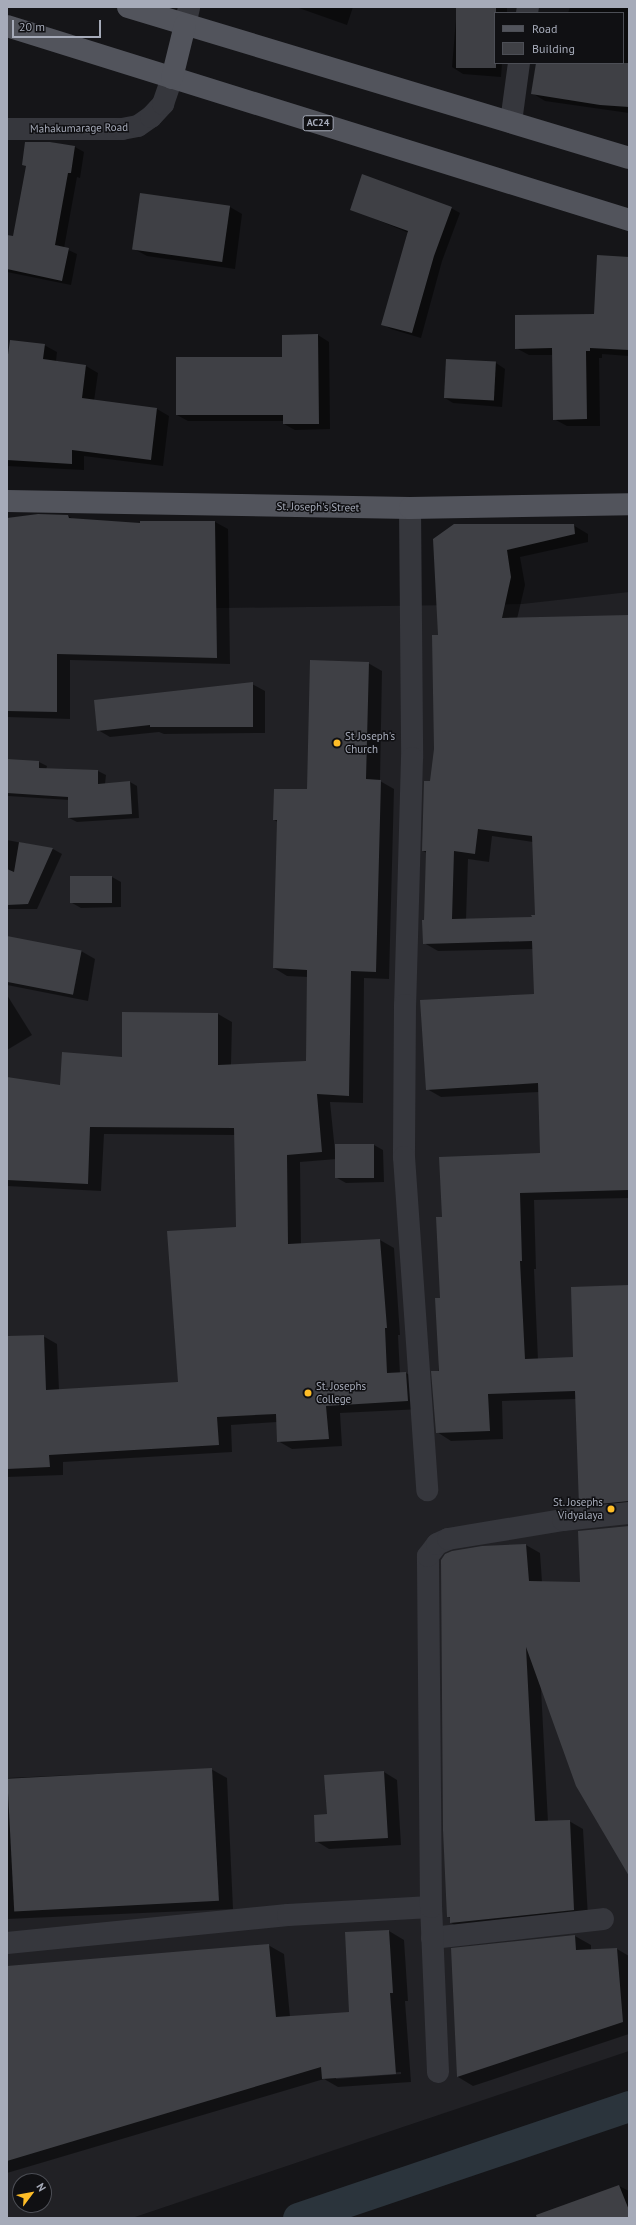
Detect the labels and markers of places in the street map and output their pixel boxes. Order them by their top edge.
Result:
place label: St Joseph's Church [345,730,395,756]
marker: St Joseph's Church [332,738,342,748]
place label: St. Josephs College [316,1380,367,1406]
marker: St. Josephs College [303,1388,313,1398]
place label: St. Josephs Vidyalaya [552,1496,603,1522]
marker: St. Josephs Vidyalaya [606,1504,616,1514]

